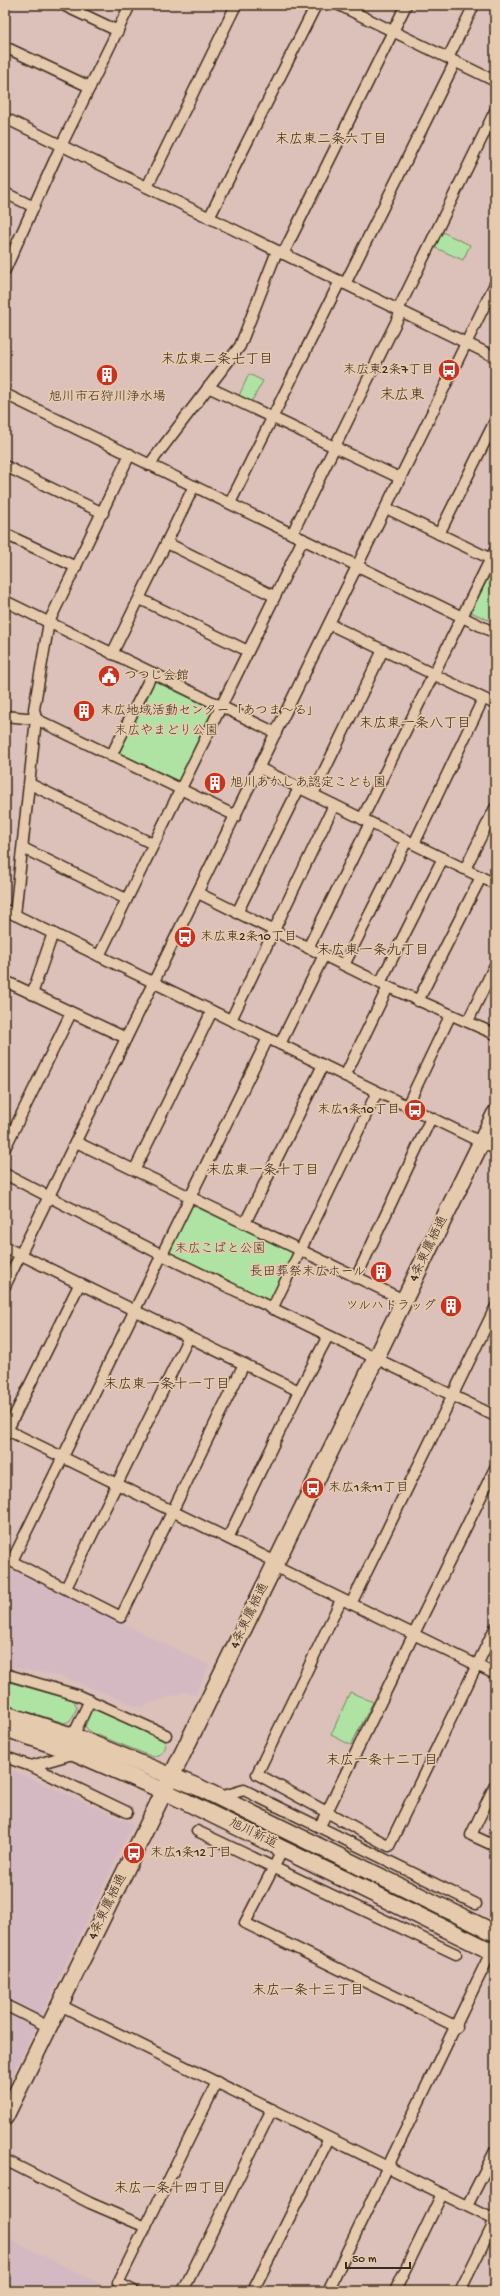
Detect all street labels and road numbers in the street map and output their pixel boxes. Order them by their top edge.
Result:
street label: 4条東鷹栖通 [406,1213,451,1284]
street label: 4条東鷹栖通 [227,1580,272,1651]
street label: 旭川新道 [226,1816,280,1852]
street label: 4条東鷹栖通 [85,1871,130,1942]

